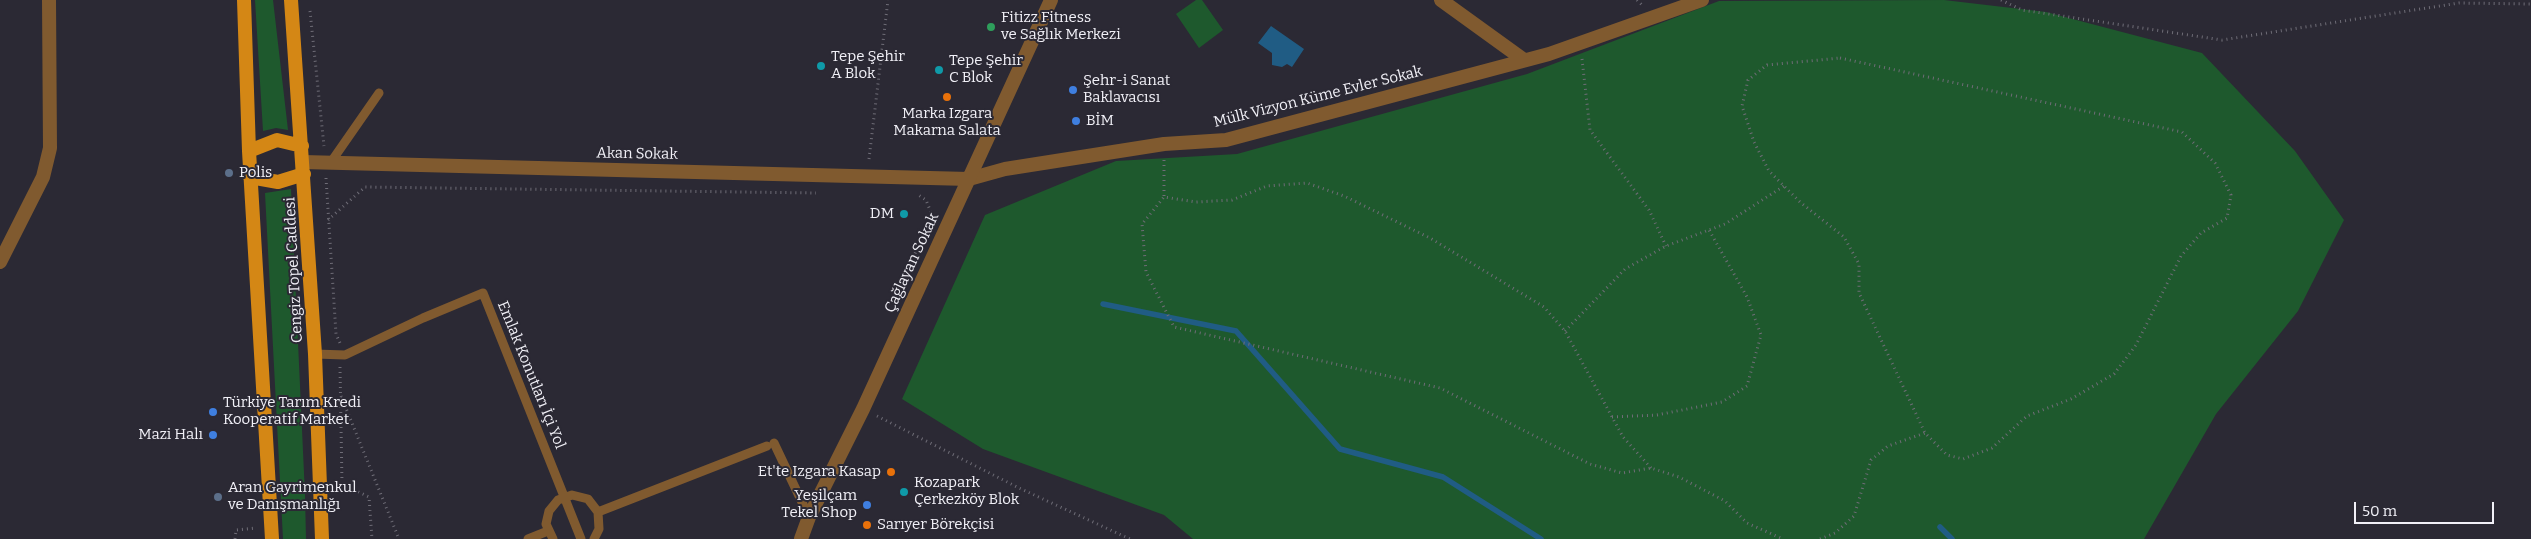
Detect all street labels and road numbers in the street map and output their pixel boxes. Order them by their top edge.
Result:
street label: Mülk Vizyon Küme Evler Sokak [1212,62,1424,132]
street label: Akan Sokak [596,144,678,164]
street label: Cengiz Topel Caddesi [281,197,307,343]
street label: Çağlayan Sokak [881,210,943,316]
street label: Emlak Konutları İçi Yol [493,299,569,451]

